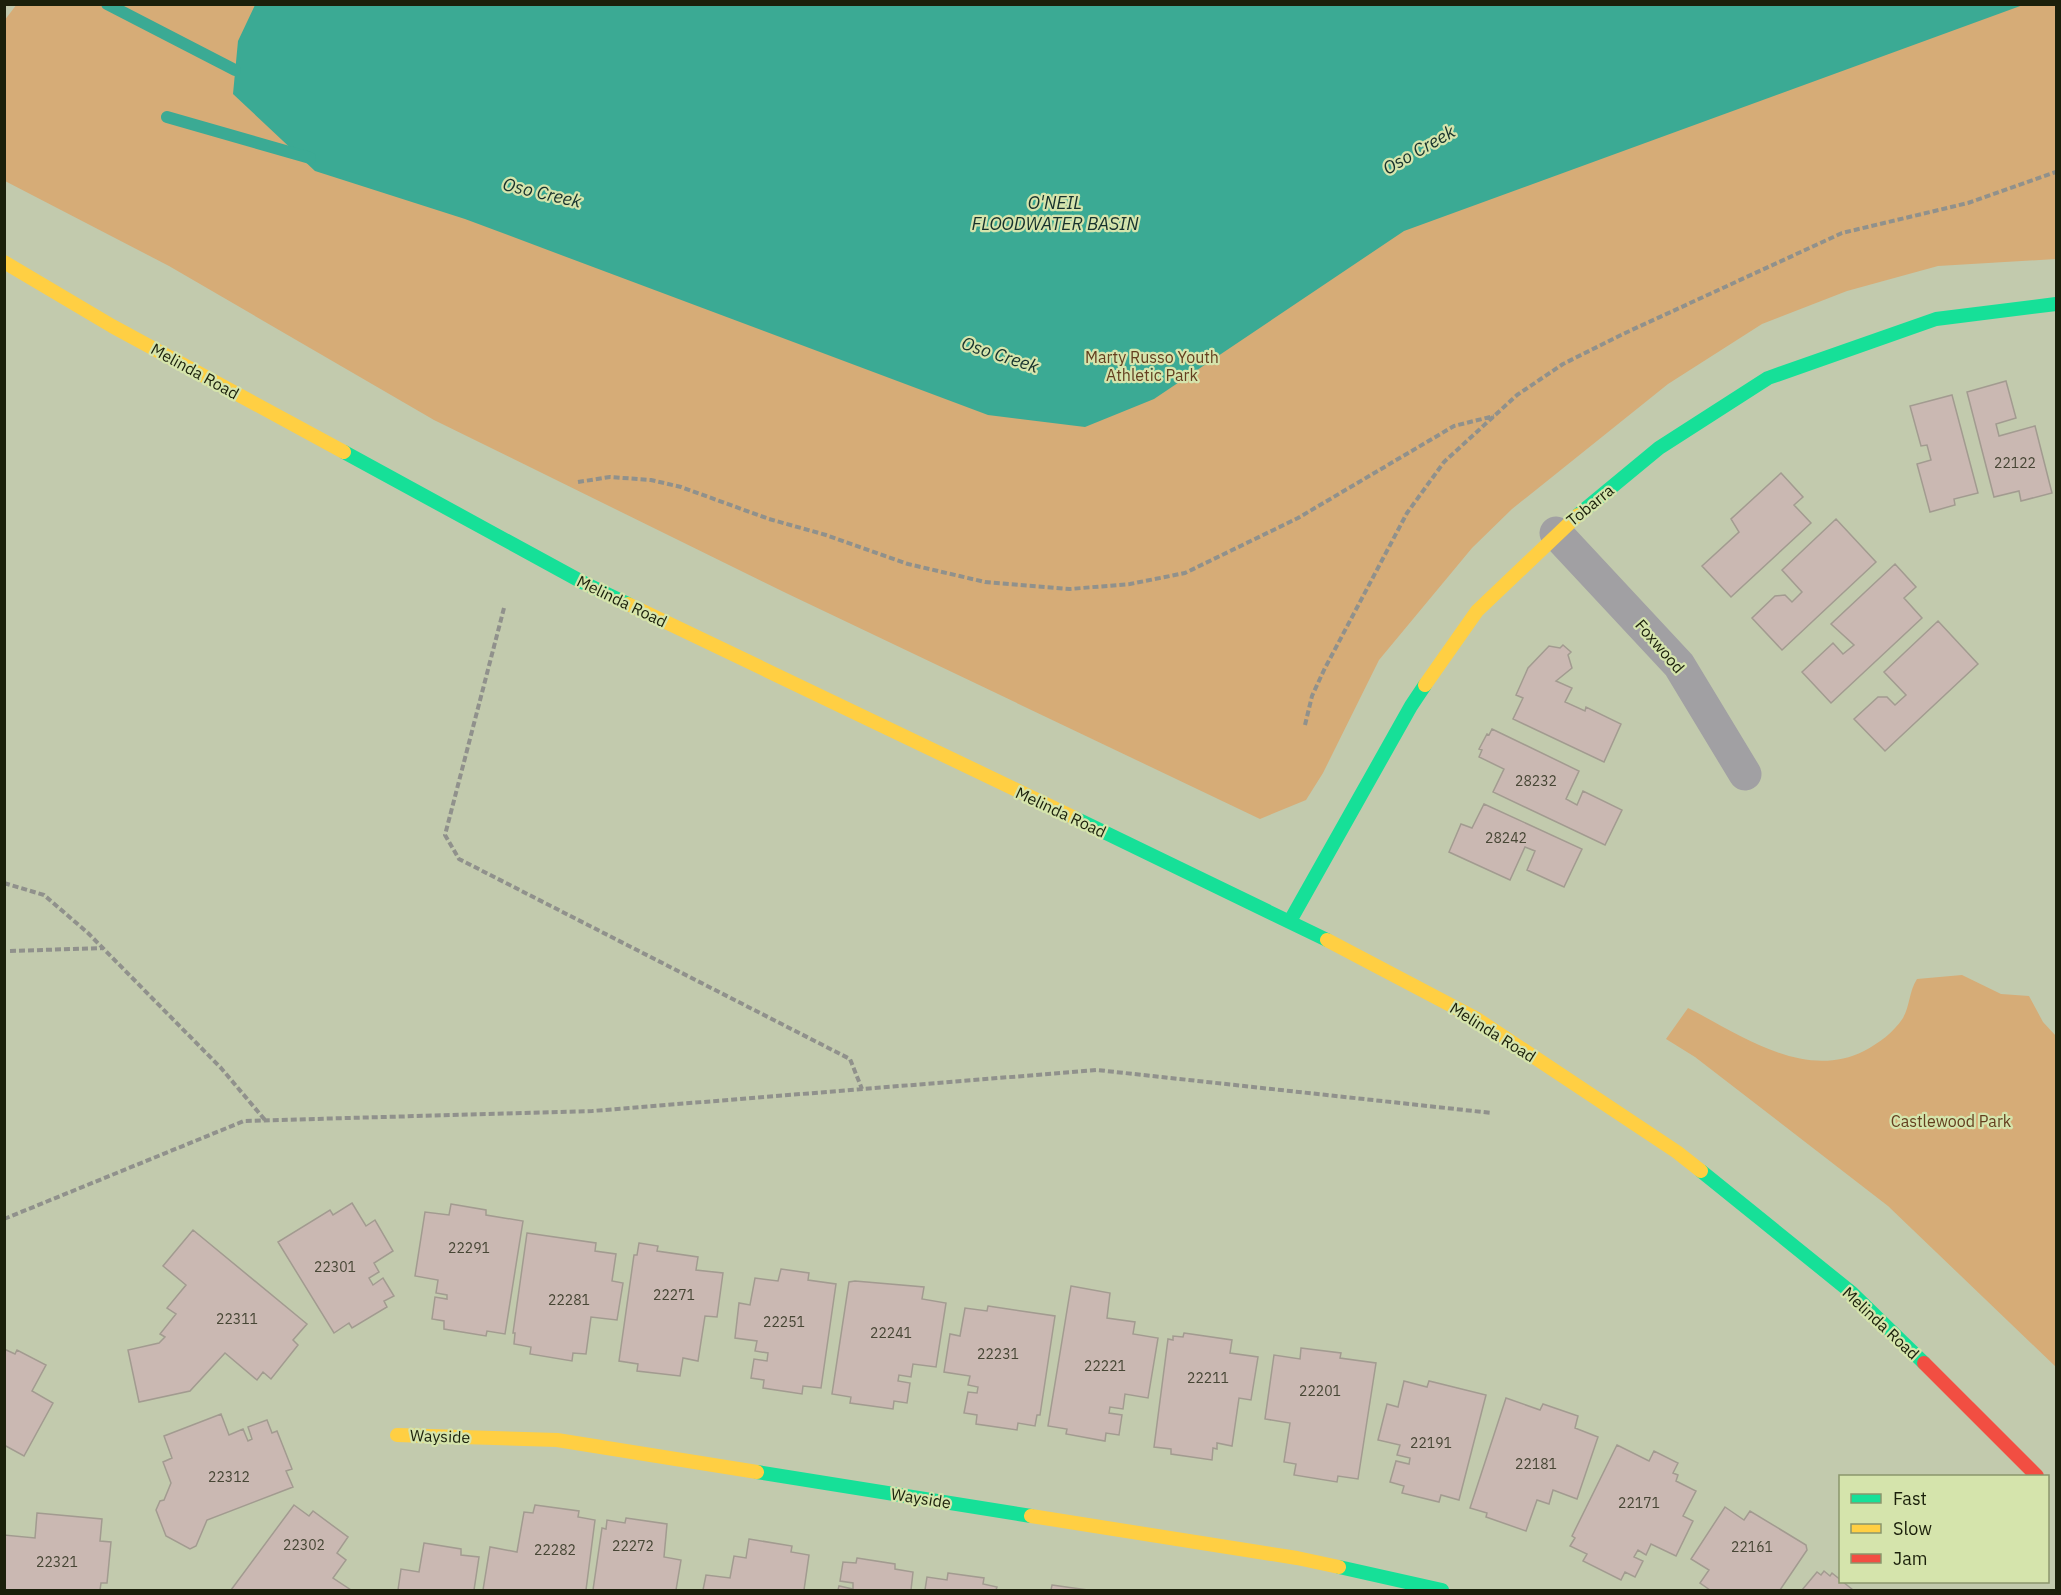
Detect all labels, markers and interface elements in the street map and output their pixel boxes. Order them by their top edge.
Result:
water label: Oso Creek [1378,119,1460,179]
water label: Oso Creek [501,172,584,213]
water label: O'NEIL FLOODWATER BASIN [971,191,1139,235]
water label: Oso Creek [959,331,1042,378]
street label: Melinda Road [147,339,243,403]
park label: Marty Russo Youth Athletic Park [1085,347,1219,385]
house number: 22122 [1994,454,2036,472]
street label: Tobarra [1562,480,1618,530]
street label: Melinda Road [574,571,670,631]
street label: Foxwood [1631,615,1689,677]
house number: 28232 [1515,772,1557,790]
street label: Melinda Road [1013,782,1109,842]
house number: 28242 [1485,829,1527,847]
street label: Melinda Road [1446,998,1540,1066]
park label: Castlewood Park [1891,1111,2012,1131]
house number: 22291 [448,1239,490,1257]
house number: 22301 [314,1258,356,1276]
street label: Melinda Road [1838,1282,1924,1364]
house number: 22271 [653,1286,695,1304]
house number: 22281 [548,1291,590,1309]
house number: 22311 [216,1310,258,1328]
house number: 22251 [763,1313,805,1331]
house number: 22241 [870,1324,912,1342]
house number: 22231 [977,1345,1019,1363]
house number: 22221 [1084,1357,1126,1375]
house number: 22211 [1187,1369,1229,1387]
house number: 22201 [1299,1382,1341,1400]
street label: Wayside [409,1425,471,1447]
house number: 22191 [1410,1434,1452,1452]
house number: 22181 [1515,1455,1557,1473]
house number: 22312 [208,1468,250,1486]
legend [1839,1475,2049,1583]
street label: Wayside [890,1483,953,1513]
text: Fast [1893,1487,1927,1510]
house number: 22171 [1618,1494,1660,1512]
text: Slow [1893,1517,1932,1540]
house number: 22302 [283,1536,325,1554]
house number: 22272 [612,1537,654,1555]
house number: 22161 [1731,1538,1773,1556]
house number: 22282 [534,1541,576,1559]
text: Jam [1893,1547,1928,1570]
house number: 22321 [36,1553,78,1571]

